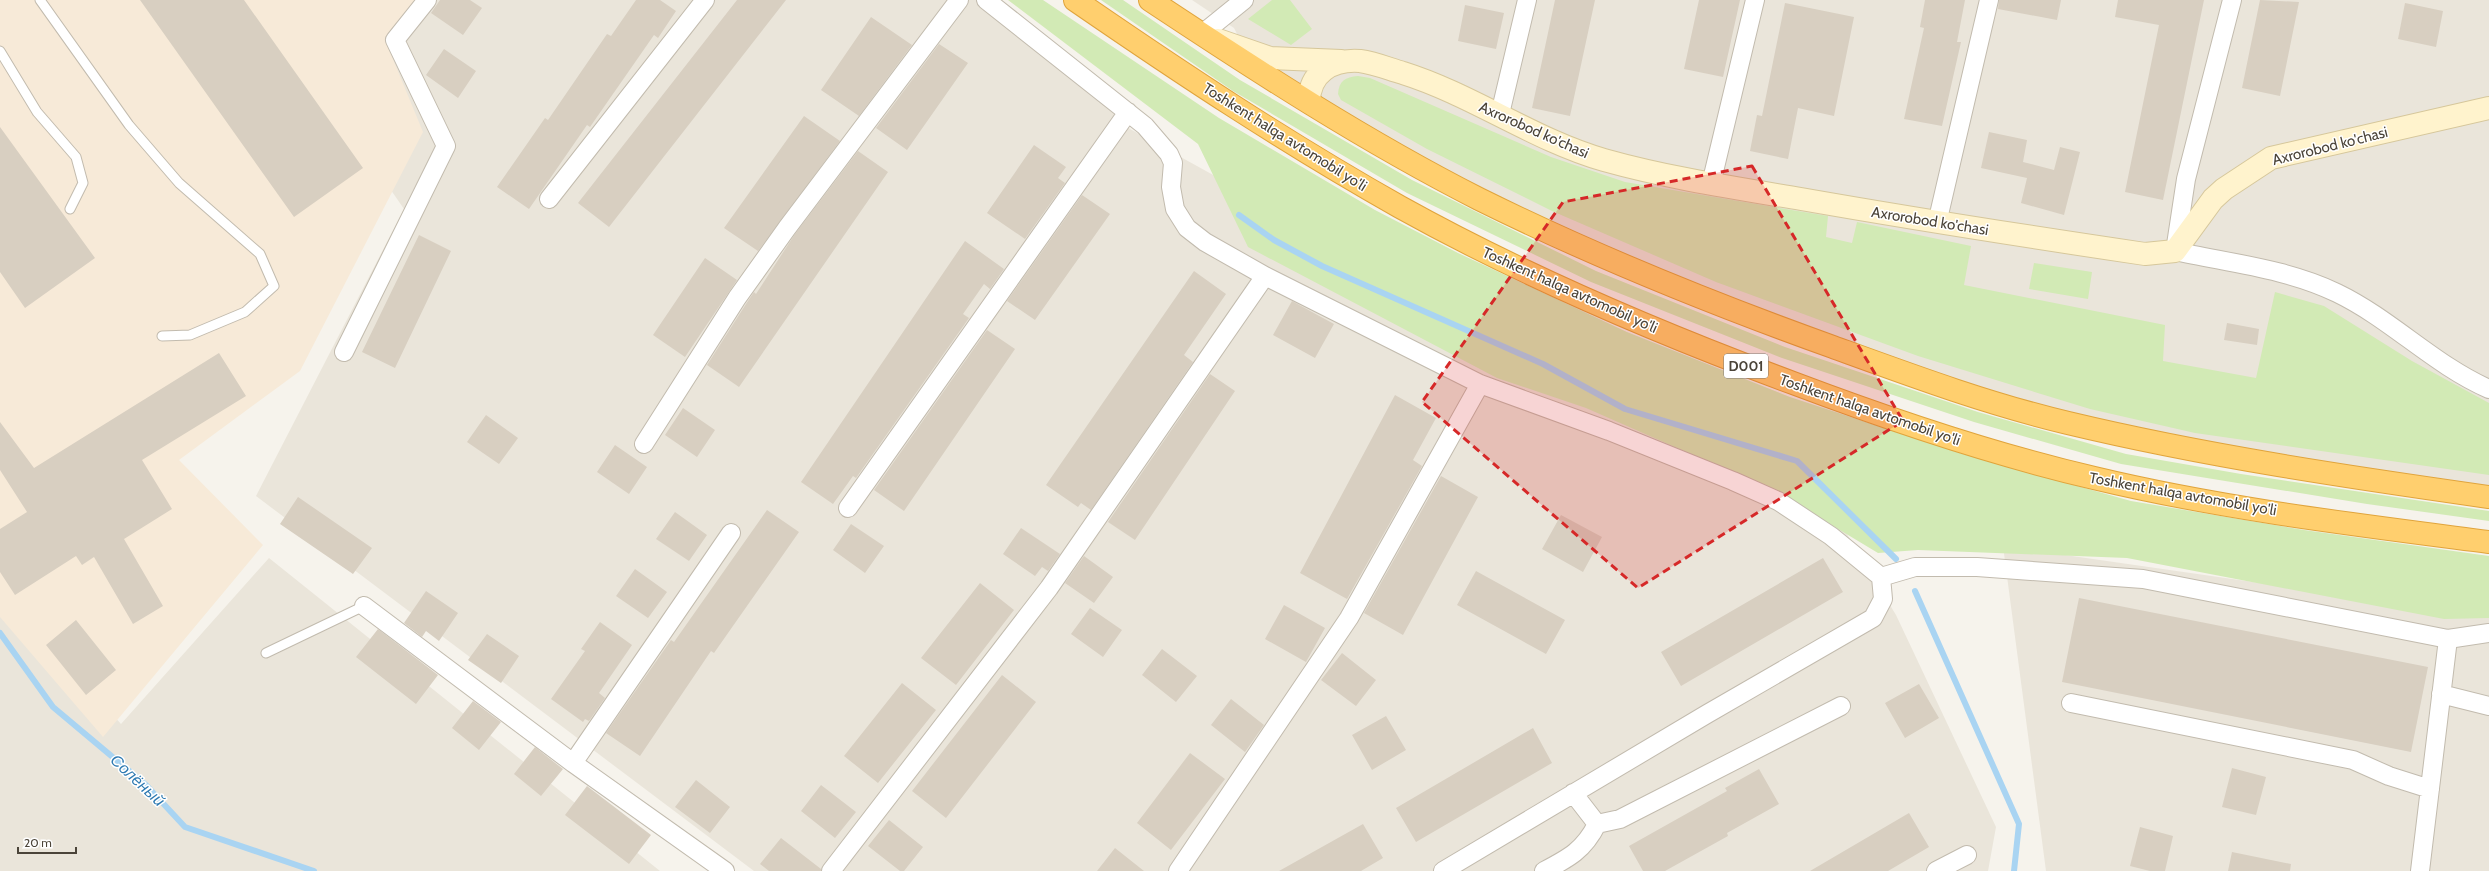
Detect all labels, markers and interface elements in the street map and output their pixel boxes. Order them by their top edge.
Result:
street label: Toshkent halqa avtomobil yo'li [1200,79,1370,195]
street label: Axrorobod ko'chasi [1476,98,1592,162]
street label: Axrorobod ko'chasi [2270,123,2390,169]
street label: Axrorobod ko'chasi [1870,203,1990,239]
street label: Toshkent halqa avtomobil yo'li [1480,243,1660,337]
road number: D001 [1724,354,1768,378]
street label: Toshkent halqa avtomobil yo'li [1777,371,1963,449]
street label: Toshkent halqa avtomobil yo'li [2088,469,2278,519]
water label: Солёный [106,750,169,810]
scale bar [18,829,76,855]
text: 20 m [24,835,52,850]

